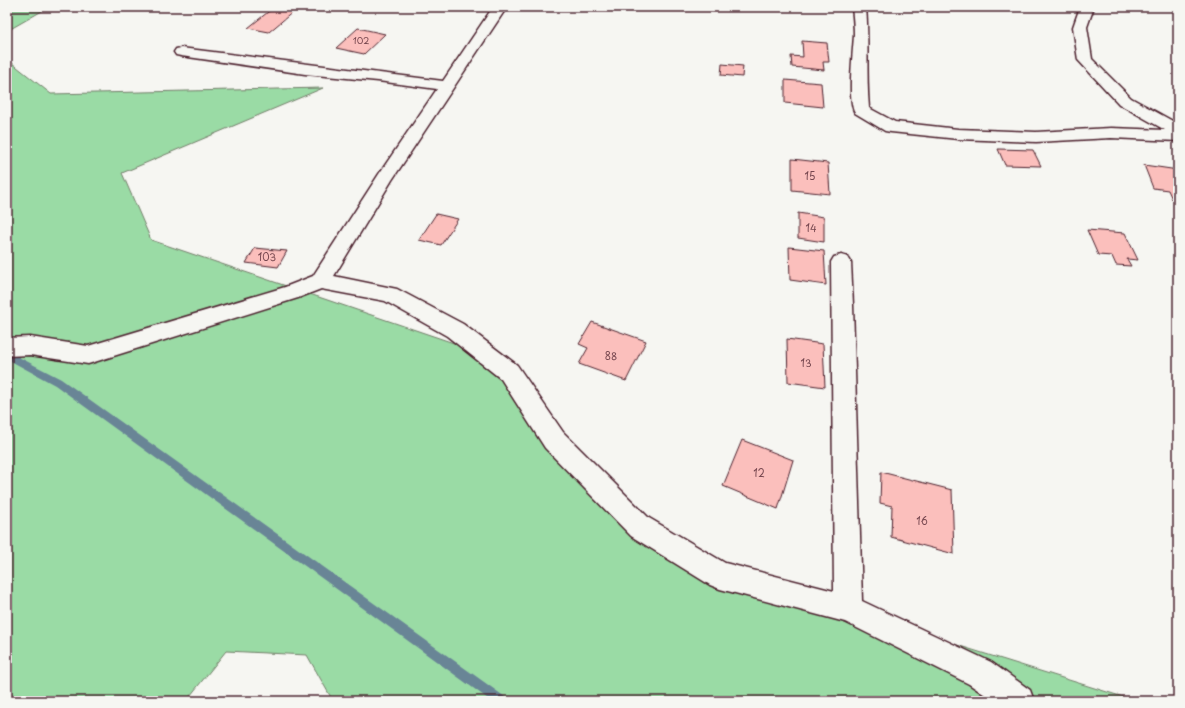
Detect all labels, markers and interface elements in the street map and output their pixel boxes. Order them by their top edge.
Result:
house number: 102 [353,33,369,47]
house number: 15 [805,168,815,183]
house number: 14 [805,220,817,235]
house number: 103 [258,249,276,264]
house number: 88 [605,348,617,363]
house number: 13 [800,355,812,370]
house number: 12 [753,465,765,480]
house number: 16 [916,513,928,528]

